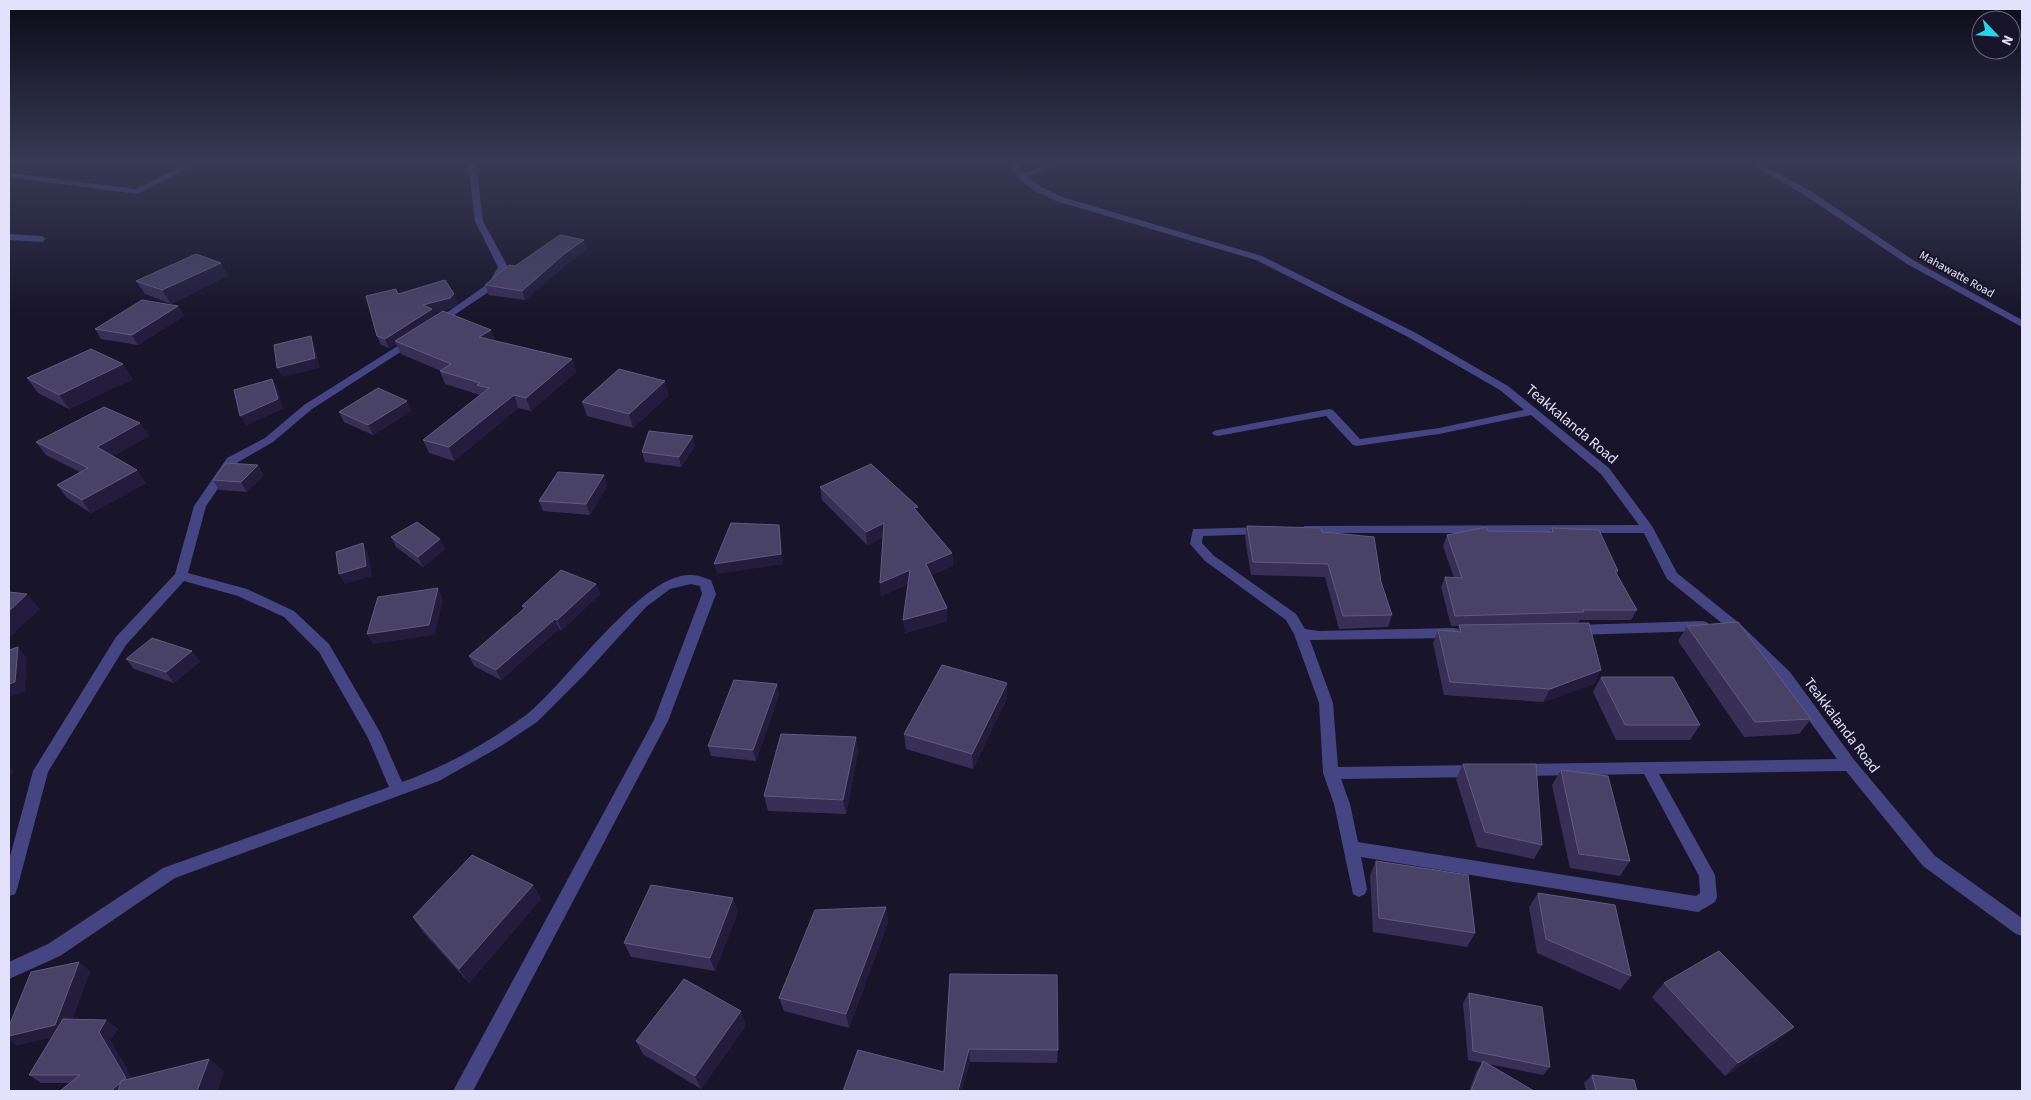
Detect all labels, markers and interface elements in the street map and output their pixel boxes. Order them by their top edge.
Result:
north arrow [1971,10,2021,60]
text: N [1996,32,2018,49]
street label: Mahawatte Road [1916,247,1997,302]
street label: Teakkalanda Road [1521,379,1622,469]
street label: Teakkalanda Road [1799,673,1885,777]

